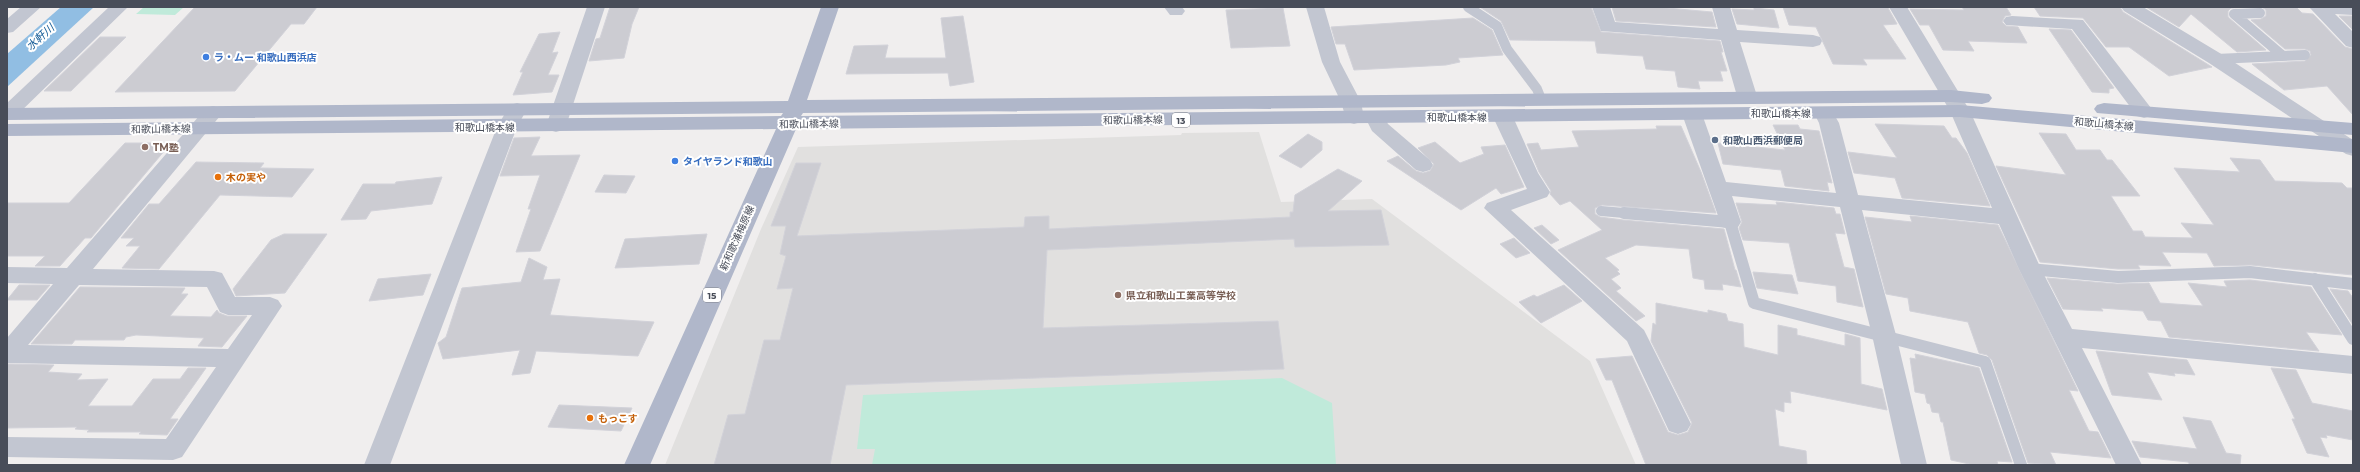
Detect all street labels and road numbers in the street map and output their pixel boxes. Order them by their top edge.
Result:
street label: 和歌山橋本線 [1751,107,1811,120]
street label: 和歌山橋本線 [1427,111,1487,124]
street label: 和歌山橋本線 [1103,113,1163,127]
road number: 13 [1172,113,1190,127]
street label: 和歌山橋本線 [2074,115,2134,133]
street label: 和歌山橋本線 [779,117,839,131]
street label: 和歌山橋本線 [455,121,515,134]
street label: 和歌山橋本線 [131,122,191,136]
street label: 新和歌浦梅原線 [717,203,757,273]
road number: 15 [703,288,721,302]

